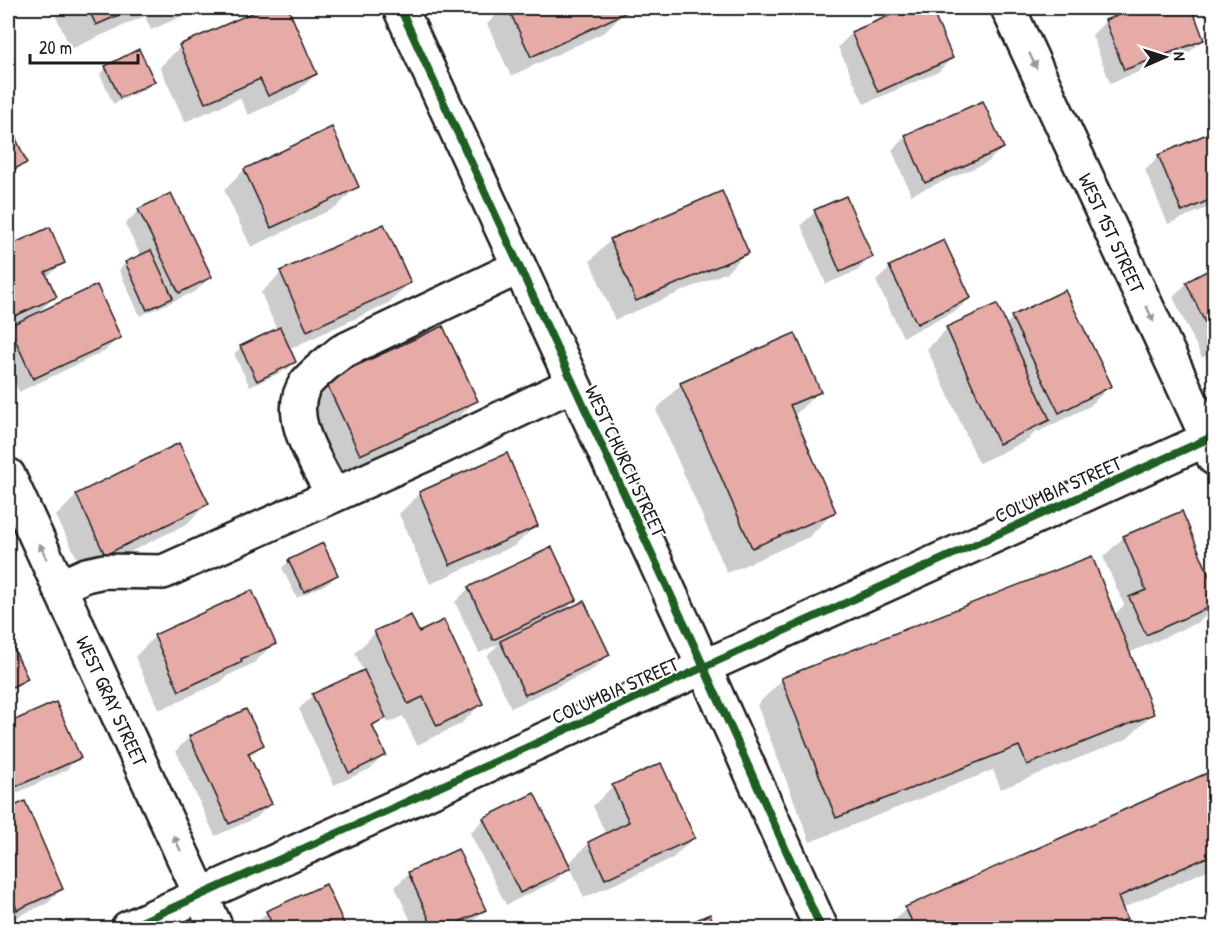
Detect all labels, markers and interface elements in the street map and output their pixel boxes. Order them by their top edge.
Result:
scale bar [30,27,138,65]
north arrow [1135,27,1195,87]
text: 20 m [39,35,72,60]
text: N [1169,51,1191,62]
one-way arrow [1028,52,1037,69]
street label: WEST 1ST STREET [1072,169,1152,298]
one-way arrow [1145,305,1154,322]
street label: WEST CHURCH STREET [579,381,673,542]
street label: COLUMBIA STREET [990,449,1126,529]
one-way arrow [38,543,47,560]
street label: WEST GRAY STREET [70,631,154,771]
street label: COLUMBIA STREET [547,650,683,730]
one-way arrow [172,834,181,851]

